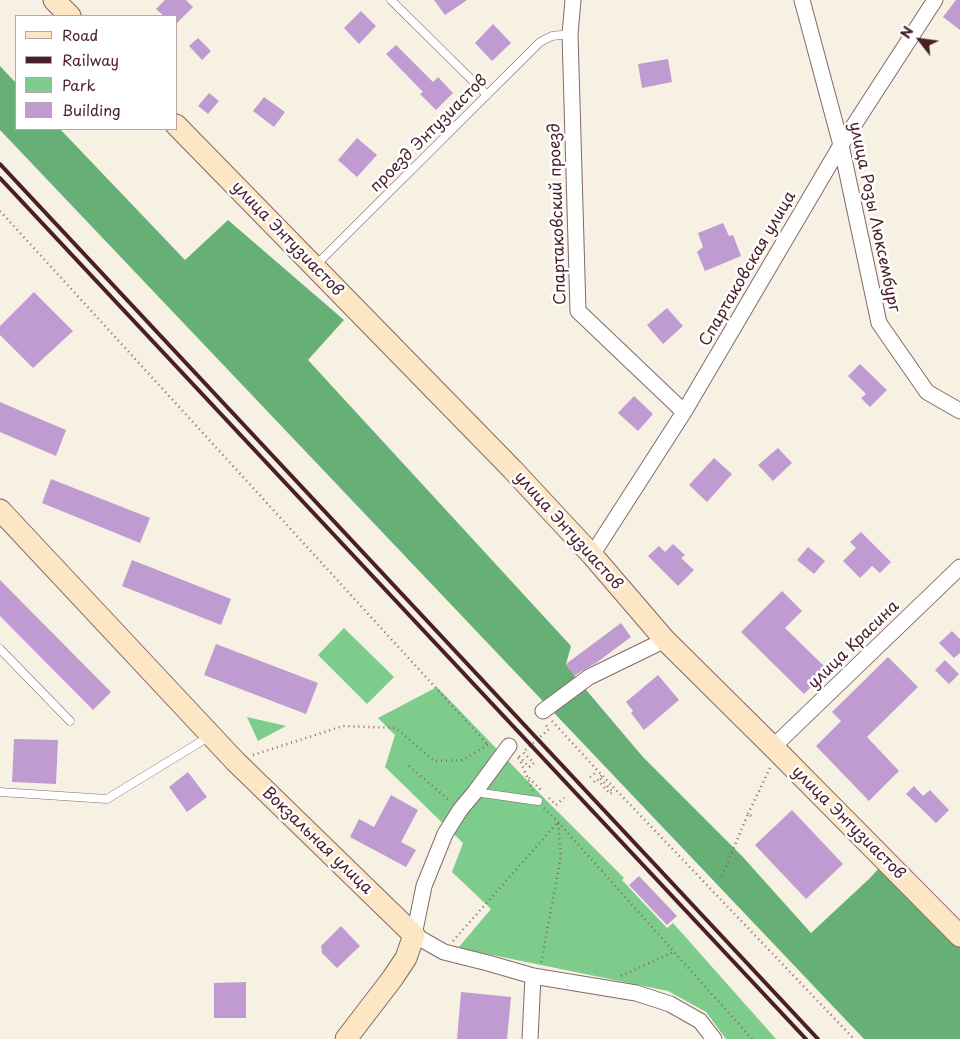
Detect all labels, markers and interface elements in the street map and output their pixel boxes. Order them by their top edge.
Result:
legend [15,15,178,130]
north arrow [895,15,945,65]
text: N [895,22,918,42]
text: Road [62,23,98,46]
text: Railway [62,48,119,71]
street label: проезд Энтузиастов [366,71,492,197]
text: Park [62,73,96,96]
text: Building [62,98,121,121]
street label: улица Розы Люксембург [844,120,904,314]
street label: Спартаковский проезд [545,123,571,305]
street label: улица Энтузиастов [227,178,347,300]
street label: Спартаковская улица [696,188,800,350]
street label: улица Энтузиастов [510,468,626,594]
street label: улица Красина [805,597,903,693]
street label: улица Энтузиастов [787,762,909,884]
street label: Вокзальная улица [258,783,376,899]

